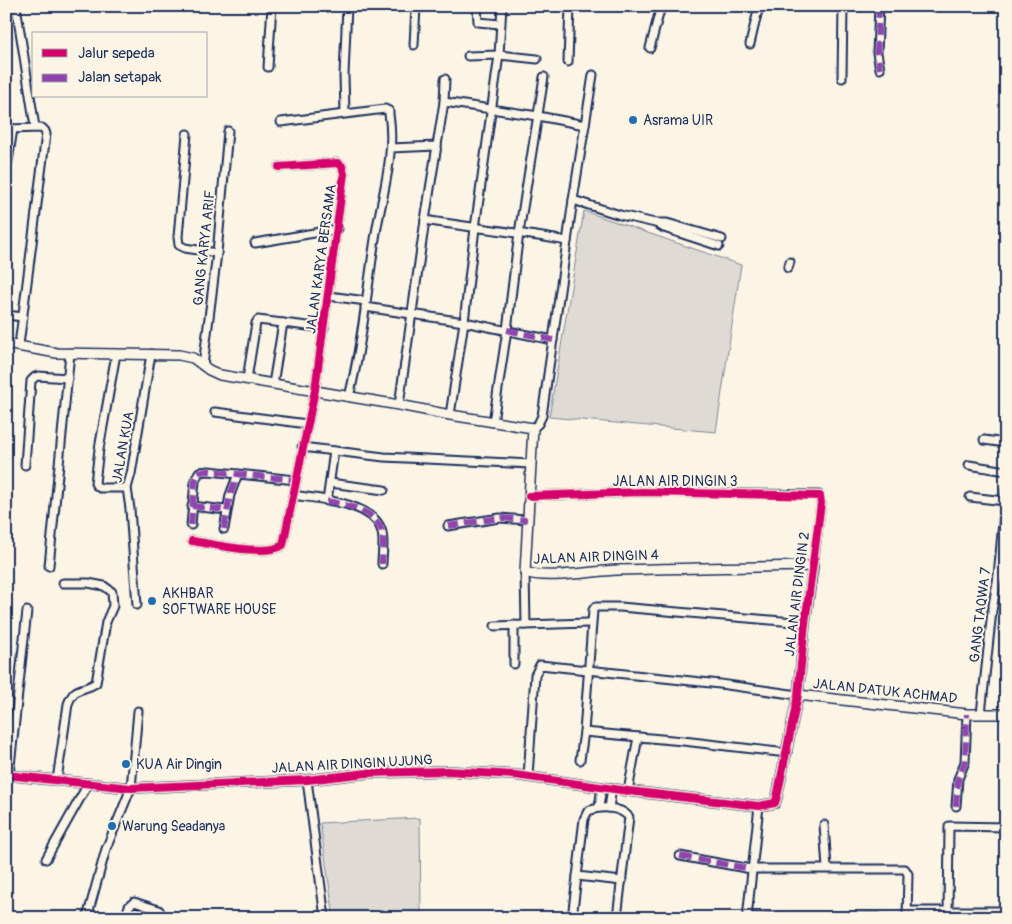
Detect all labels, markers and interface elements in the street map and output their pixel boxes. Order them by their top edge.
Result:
legend [32,32,208,98]
text: Jalur sepeda [78,44,155,63]
text: Jalan setapak [78,68,162,87]
place label: Asrama UIR [643,112,713,129]
marker: Asrama UIR [627,114,639,126]
street label: JALAN KARYA BERSAMA [302,183,340,335]
street label: GANG KARYA ARIF [190,190,218,306]
street label: JALAN KUA [108,410,138,484]
street label: JALAN AIR DINGIN 3 [612,473,738,490]
street label: JALAN AIR DINGIN 2 [781,531,813,657]
street label: JALAN AIR DINGIN 4 [533,546,659,568]
street label: GANG TAQWA 7 [966,566,994,664]
place label: AKHBAR SOFTWARE HOUSE [162,585,276,618]
marker: AKHBAR SOFTWARE HOUSE [146,595,158,607]
street label: JALAN DATUK ACHMAD [812,675,958,707]
street label: JALAN AIR DINGIN UJUNG [271,751,433,777]
place label: KUA Air Dingin [136,756,222,773]
marker: KUA Air Dingin [120,758,132,770]
place label: Warung Seadanya [122,818,225,835]
marker: Warung Seadanya [106,820,118,832]

